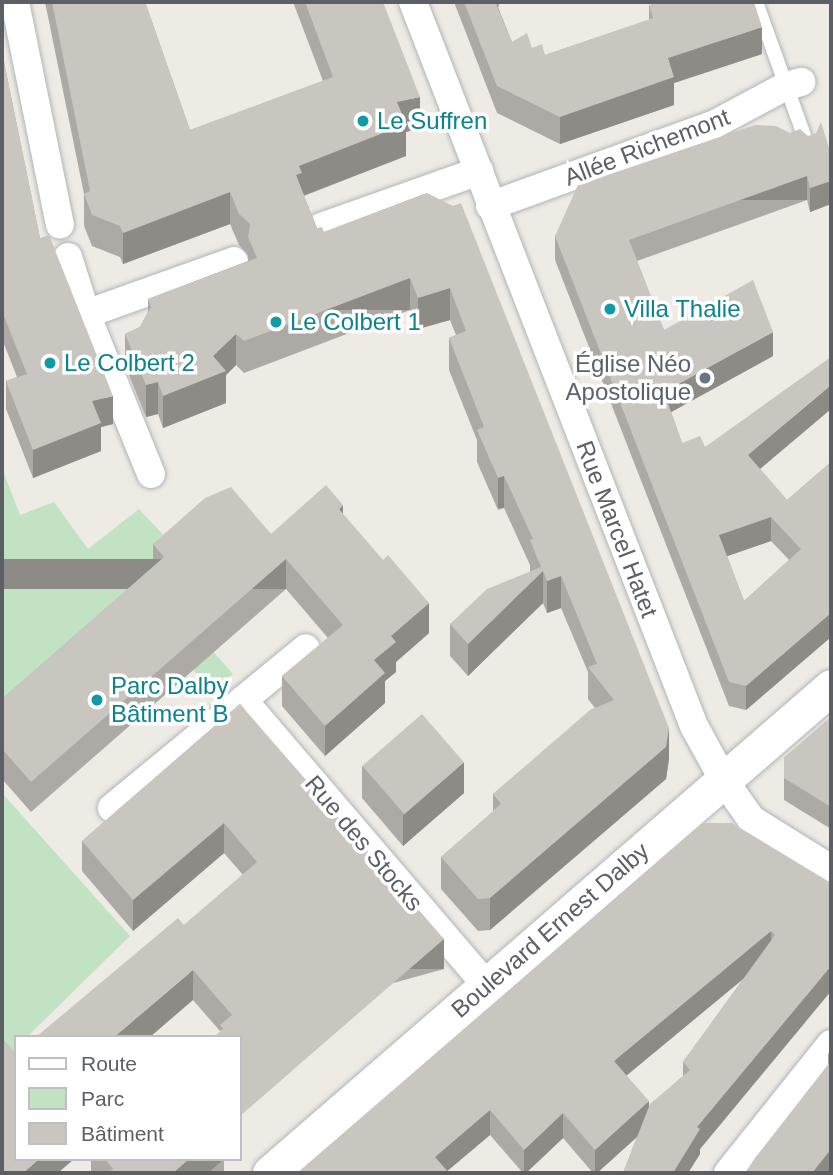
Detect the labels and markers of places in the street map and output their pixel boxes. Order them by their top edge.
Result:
place label: Le Suffren [377,107,487,135]
marker: Le Suffren [355,113,371,129]
place label: Villa Thalie [624,295,741,323]
marker: Villa Thalie [602,301,618,317]
place label: Le Colbert 1 [290,308,421,336]
marker: Le Colbert 1 [268,314,284,330]
place label: Le Colbert 2 [64,349,195,377]
place label: Église Néo Apostolique [566,350,691,406]
marker: Le Colbert 2 [42,355,58,371]
marker: Église Néo Apostolique [697,370,713,386]
place label: Parc Dalby Bâtiment B [111,672,228,728]
marker: Parc Dalby Bâtiment B [89,692,105,708]

